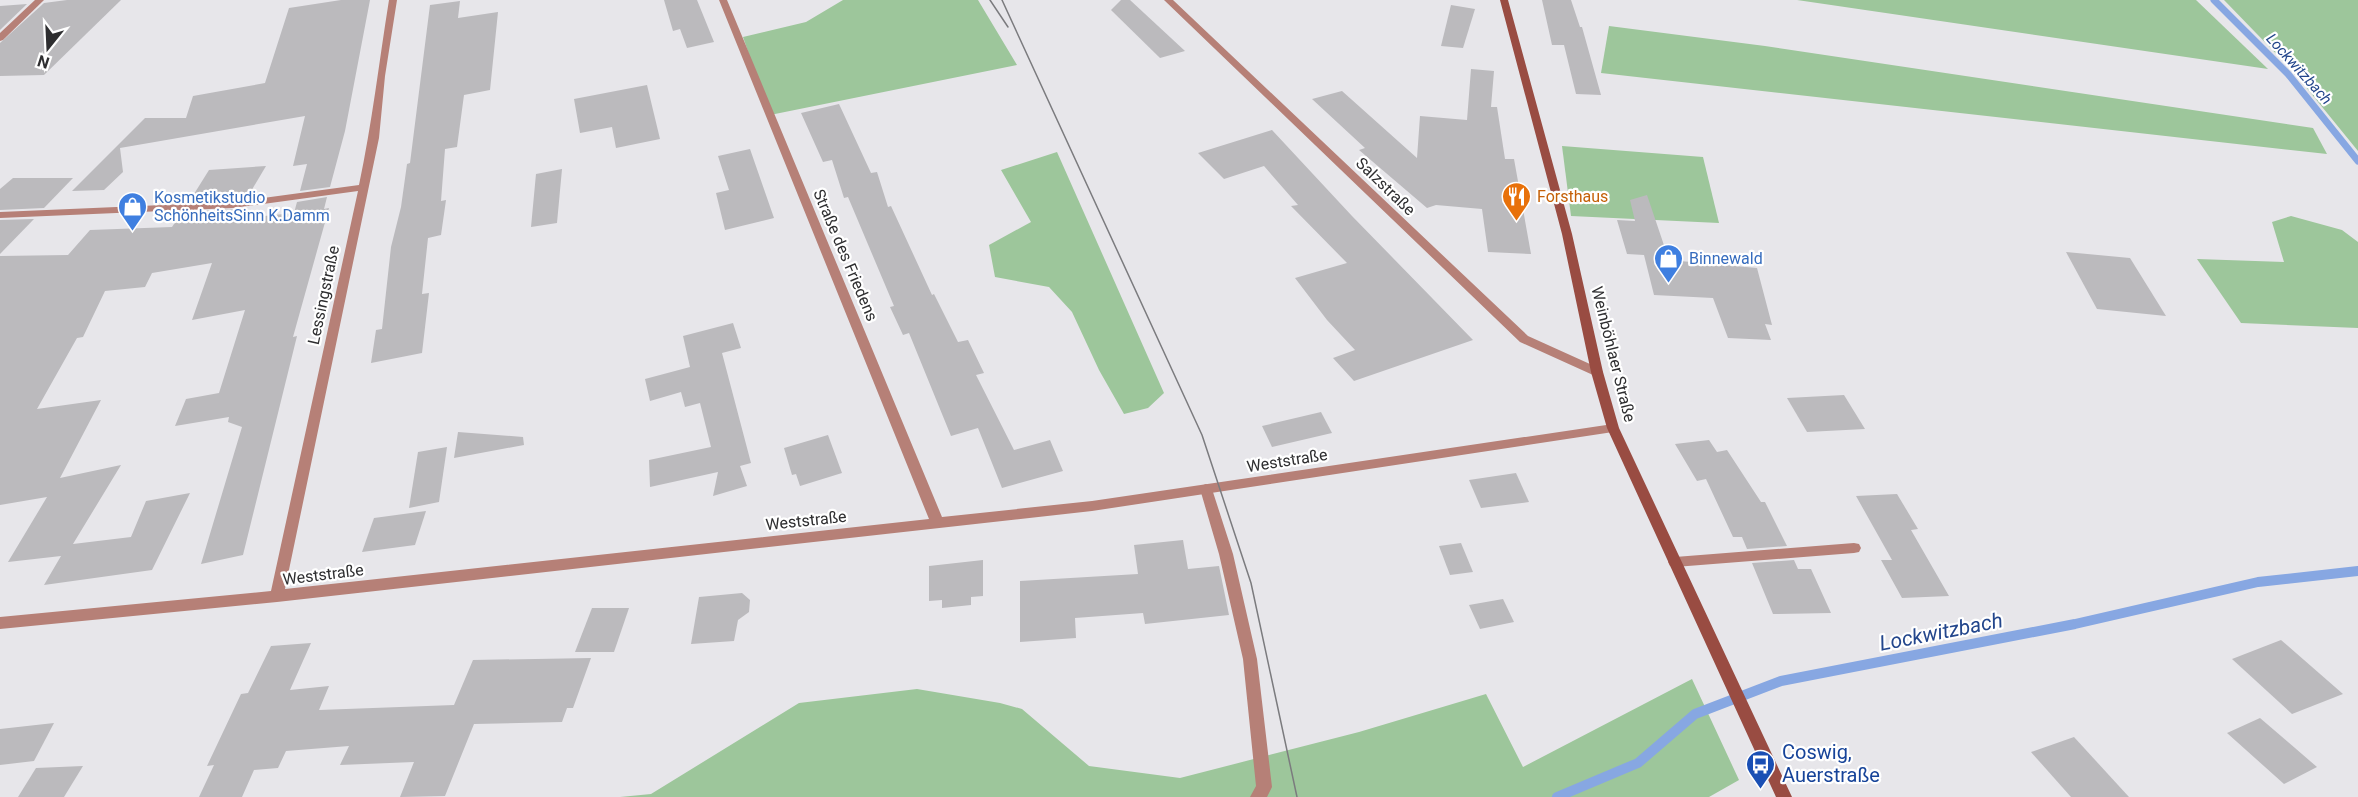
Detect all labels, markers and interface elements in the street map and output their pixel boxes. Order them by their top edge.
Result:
north arrow [18,18,78,78]
water label: Lockwitzbach [2262,30,2336,108]
text: N [35,51,52,73]
street label: Salzstraße [1352,153,1419,219]
restaurant icon: Forsthaus [1500,180,1532,222]
street label: Straße des Friedens [809,186,882,324]
place label: Forsthaus [1537,187,1608,206]
place label: Kosmetikstudio SchönheitsSinn K.Damm [154,188,330,225]
shop icon: Kosmetikstudio SchönheitsSinn K.Damm [117,190,149,232]
shop icon: Binnewald [1652,242,1684,284]
street label: Lessingstraße [304,244,343,346]
place label: Binnewald [1689,249,1763,268]
street label: Weinböhlaer Straße [1587,284,1640,424]
street label: Weststraße [1245,445,1329,476]
street label: Weststraße [765,507,847,534]
street label: Weststraße [282,560,365,589]
water label: Lockwitzbach [1877,608,2005,656]
place label: Coswig, Auerstraße [1782,740,1880,787]
bus stop icon: Coswig, Auerstraße [1745,748,1777,790]

